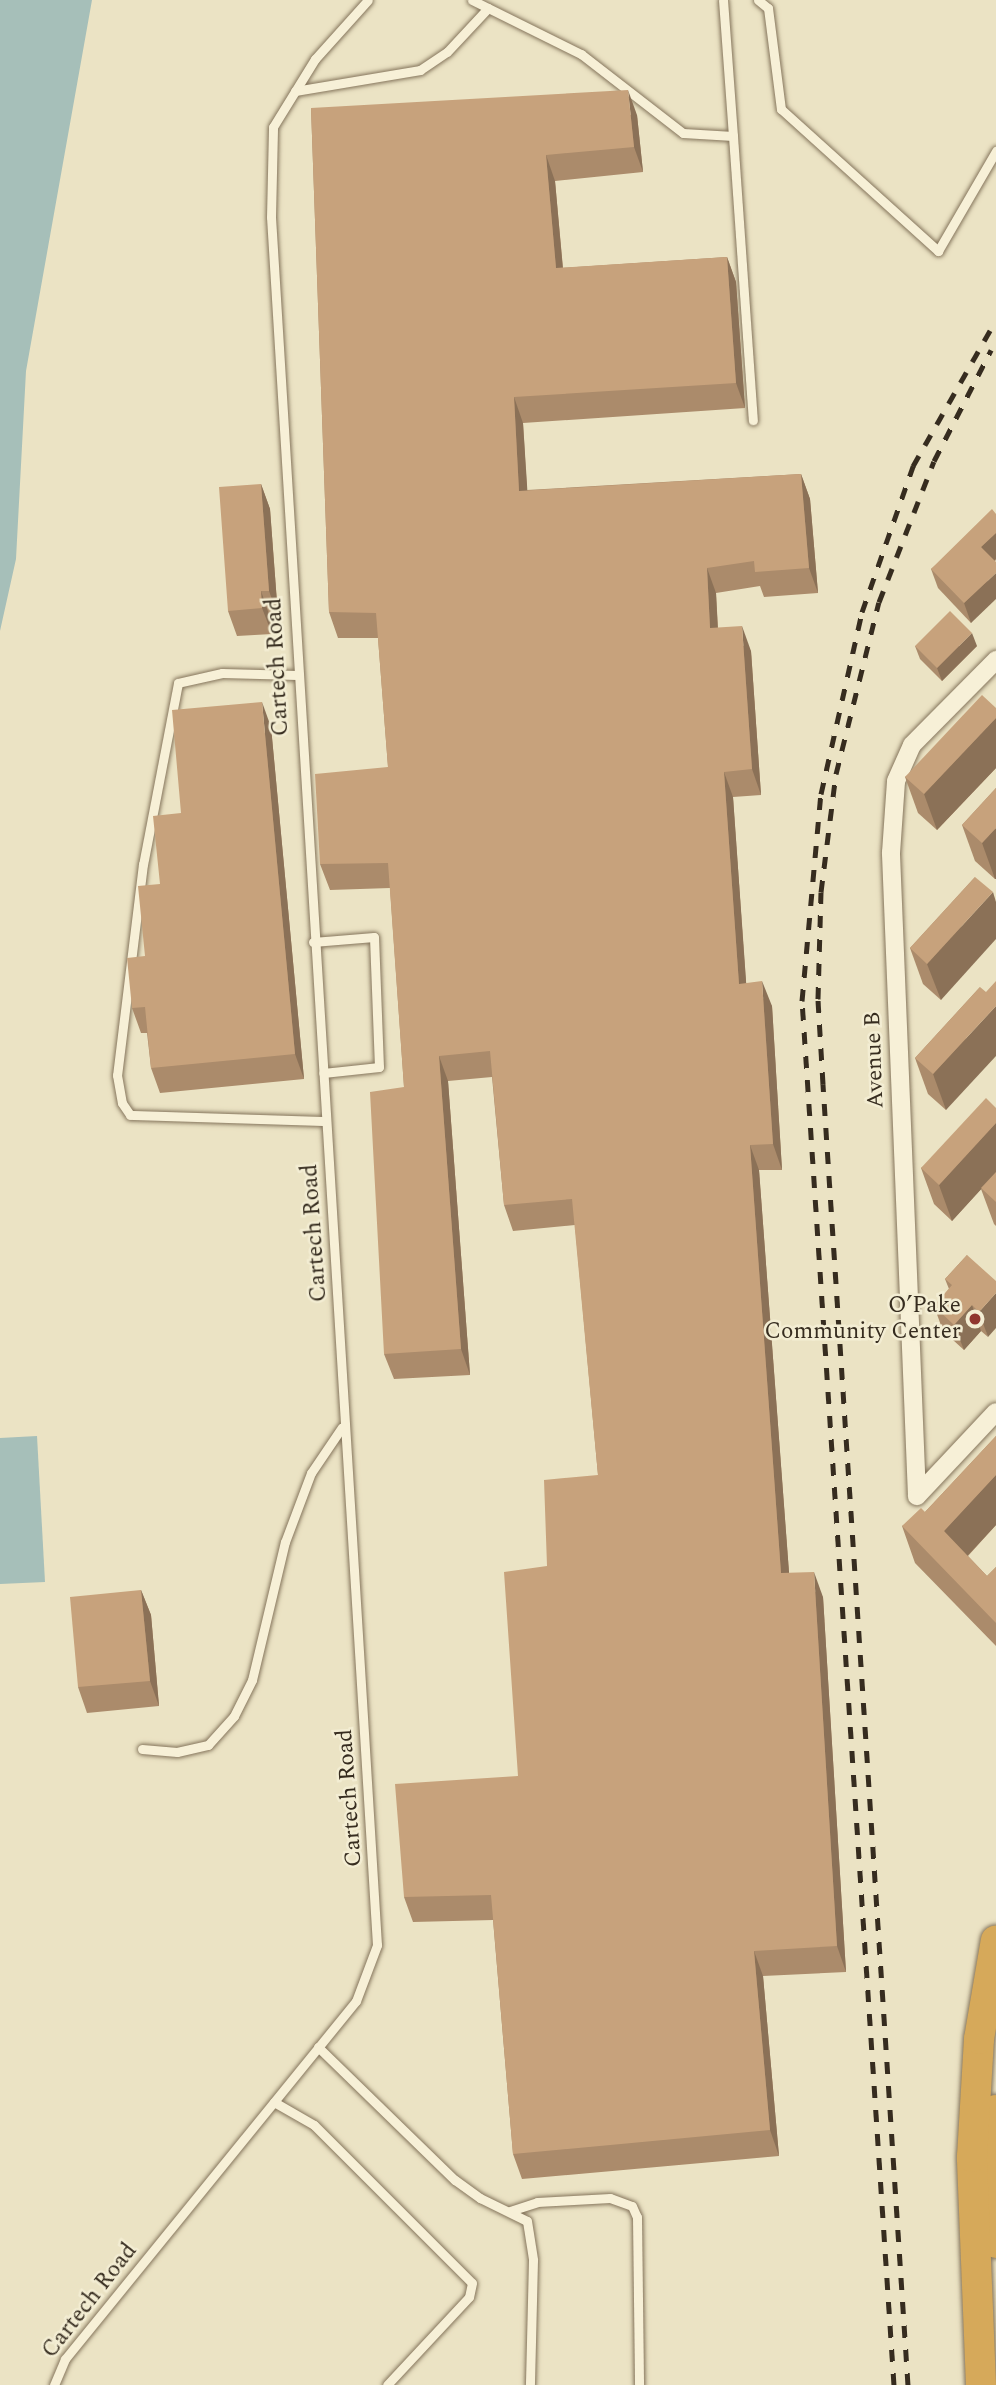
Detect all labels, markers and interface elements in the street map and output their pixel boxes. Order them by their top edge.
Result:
street label: Cartech Road [261,597,295,737]
street label: Avenue B [860,1011,890,1109]
street label: Cartech Road [296,1163,334,1303]
place label: O’Pake Community Center [764,1292,961,1346]
marker: O’Pake Community Center [967,1311,983,1327]
street label: Cartech Road [331,1728,369,1868]
street label: Cartech Road [37,2238,143,2364]

